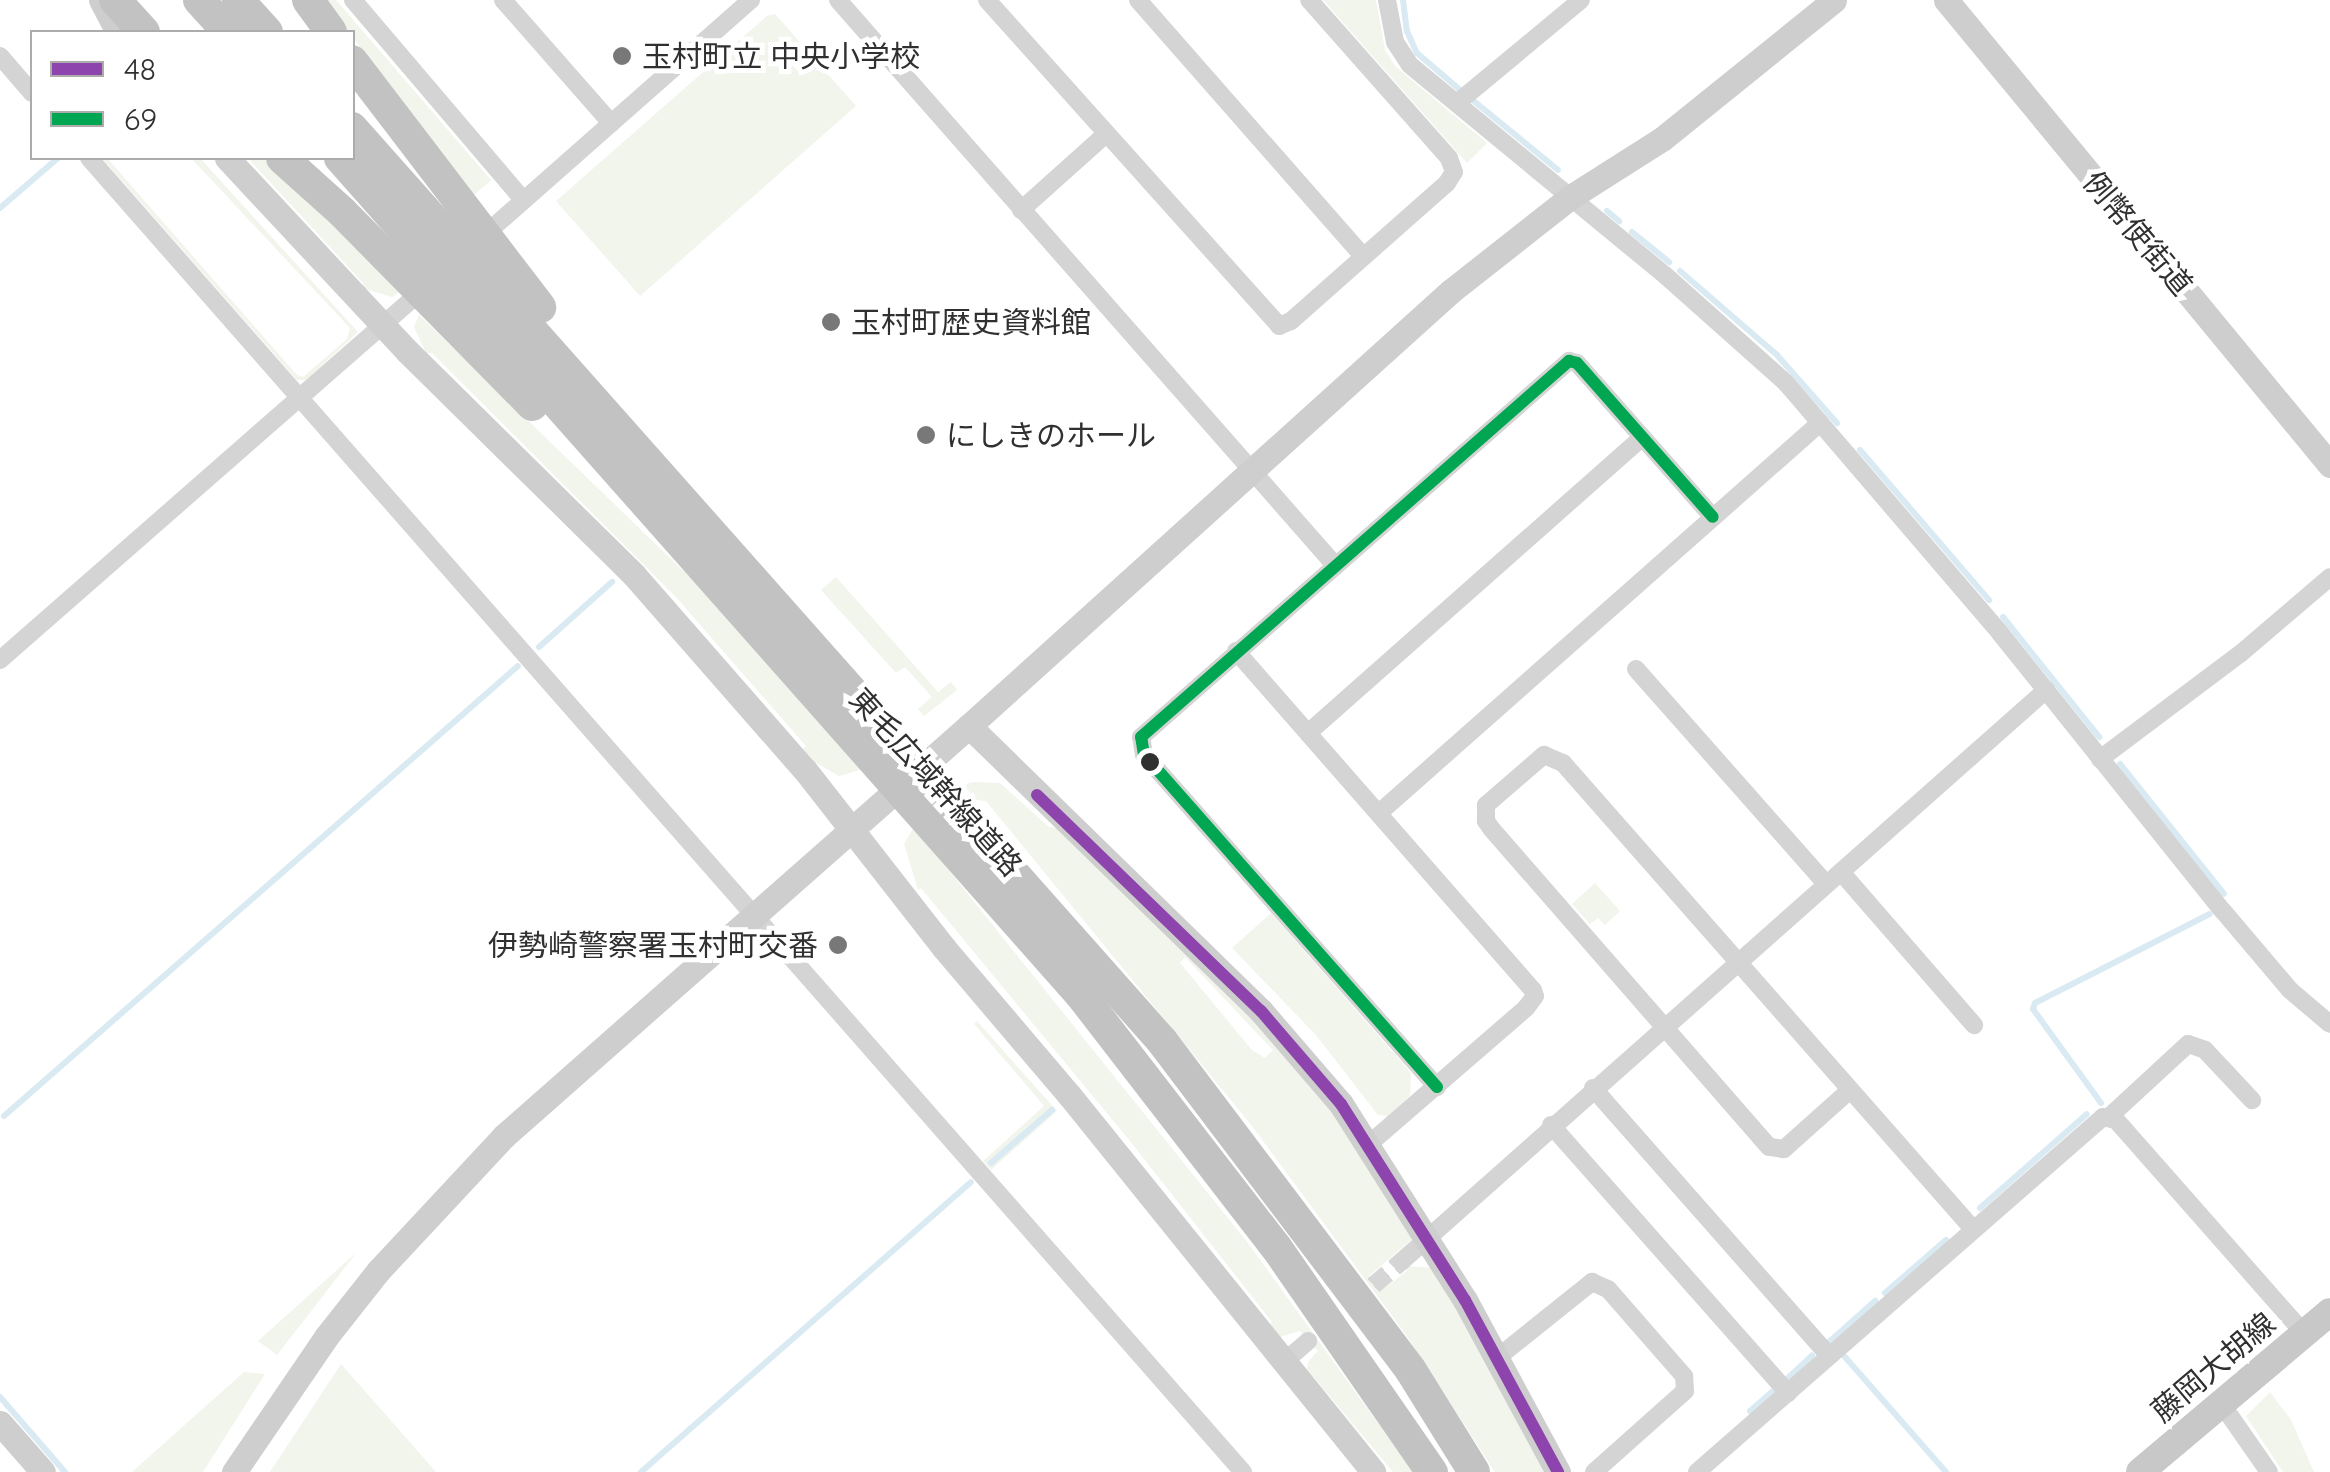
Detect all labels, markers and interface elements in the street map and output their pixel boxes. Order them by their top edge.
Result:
legend [30,30,355,160]
place label: 玉村町立 中央小学校 [642,38,920,74]
marker: 玉村町立 中央小学校 [611,45,633,67]
text: 48 [124,50,156,88]
text: 69 [124,100,157,138]
street label: 例幣使街道 [2076,164,2200,302]
place label: 玉村町歴史資料館 [851,304,1091,340]
marker: 玉村町歴史資料館 [820,311,842,333]
place label: にしきのホール [946,417,1156,453]
marker: にしきのホール [915,424,937,446]
street label: 東毛広域幹線道路 [842,681,1030,883]
unlabelled marker [1140,752,1160,772]
place label: 伊勢崎警察署玉村町交番 [488,927,818,963]
marker: 伊勢崎警察署玉村町交番 [827,934,849,956]
street label: 藤岡大胡線 [2144,1305,2282,1429]

